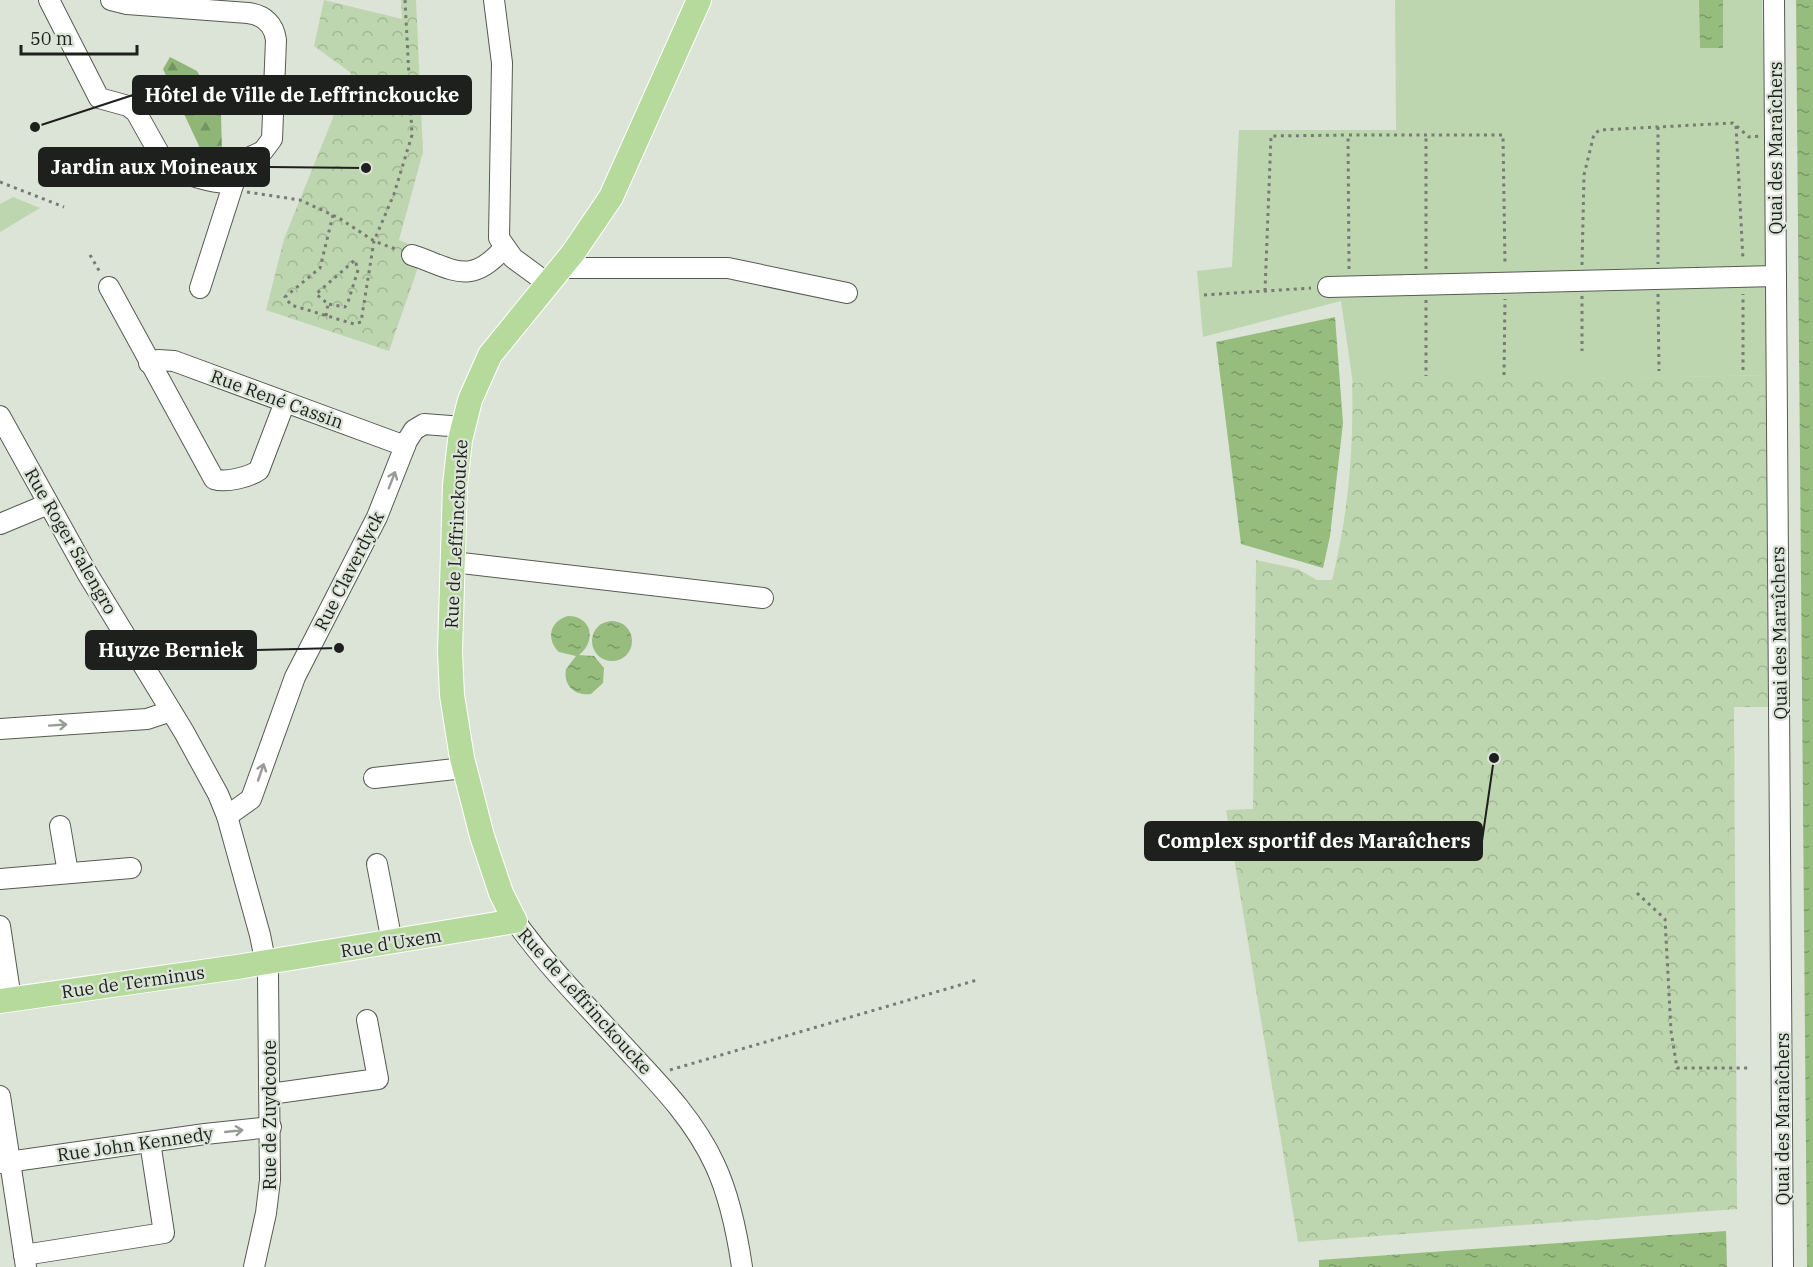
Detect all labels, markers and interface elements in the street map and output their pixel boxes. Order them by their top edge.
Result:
scale bar [21,18,136,56]
text: 50 m [30,27,73,50]
street label: Quai des Maraîchers [1764,61,1787,235]
callout: Hôtel de Ville de Leffrinckoucke [133,76,471,114]
text: Hôtel de Ville de Leffrinckoucke [145,81,459,108]
callout: Jardin aux Moineaux [39,148,269,186]
text: Jardin aux Moineaux [51,153,258,180]
street label: Rue René Cassin [207,364,347,434]
street label: Rue de Leffrinckoucke [440,439,472,629]
street label: Rue Roger Salengro [20,464,122,618]
one-way arrow [387,471,398,489]
street label: Rue Claverdyck [309,507,389,635]
street label: Quai des Maraîchers [1766,546,1792,720]
callout: Huyze Berniek [86,631,256,669]
text: Huyze Berniek [98,636,244,663]
one-way arrow [48,720,68,731]
one-way arrow [256,763,267,782]
callout: Complex sportif des Maraîchers [1145,822,1482,860]
text: Complex sportif des Maraîchers [1157,827,1471,854]
street label: Rue de Leffrinckoucke [513,923,657,1079]
street label: Rue d'Uxem [339,924,443,962]
street label: Rue de Terminus [60,961,206,1003]
street label: Quai des Maraîchers [1771,1032,1794,1206]
street label: Rue de Zuydcoote [258,1040,281,1190]
street label: Rue John Kennedy [55,1122,215,1166]
one-way arrow [224,1125,244,1136]

